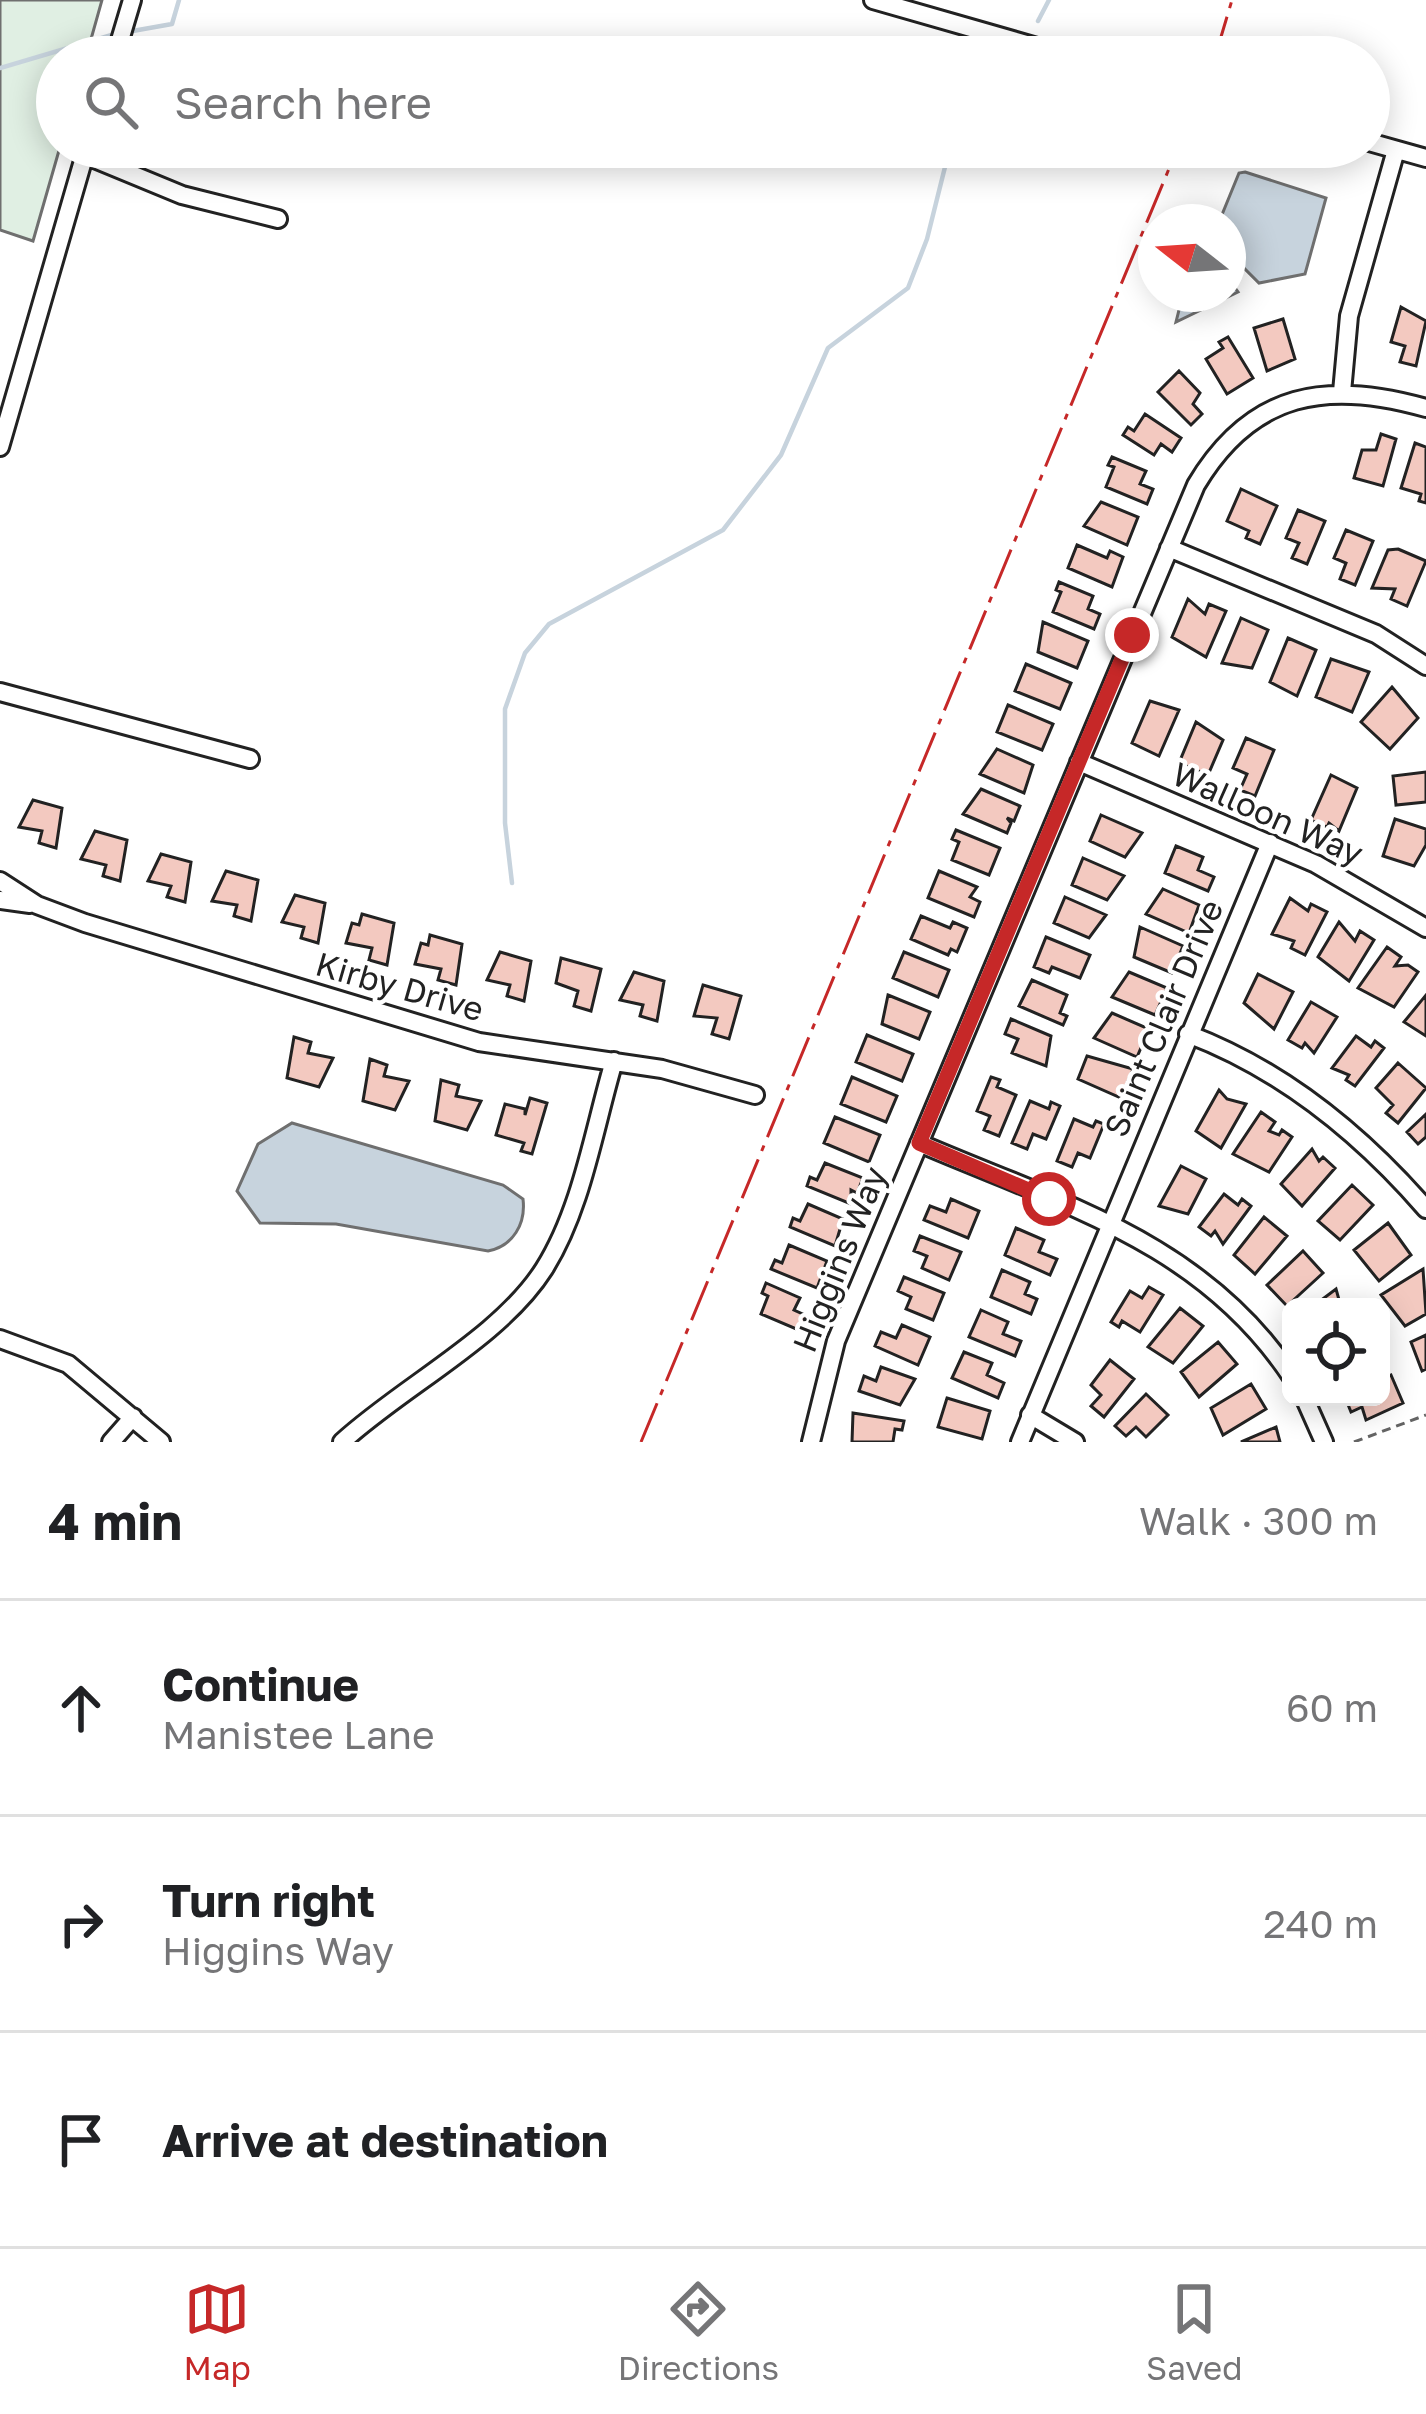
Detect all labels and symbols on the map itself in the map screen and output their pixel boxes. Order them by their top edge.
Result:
north arrow [1138,204,1246,312]
route end [1105,608,1159,662]
street label: Walloon Way [1167,754,1369,872]
street label: Saint Clair Drive [1096,894,1230,1142]
street label: Kirby Drive [312,943,488,1029]
street label: Higgins Way [784,1161,894,1357]
route start [1022,1172,1076,1226]

